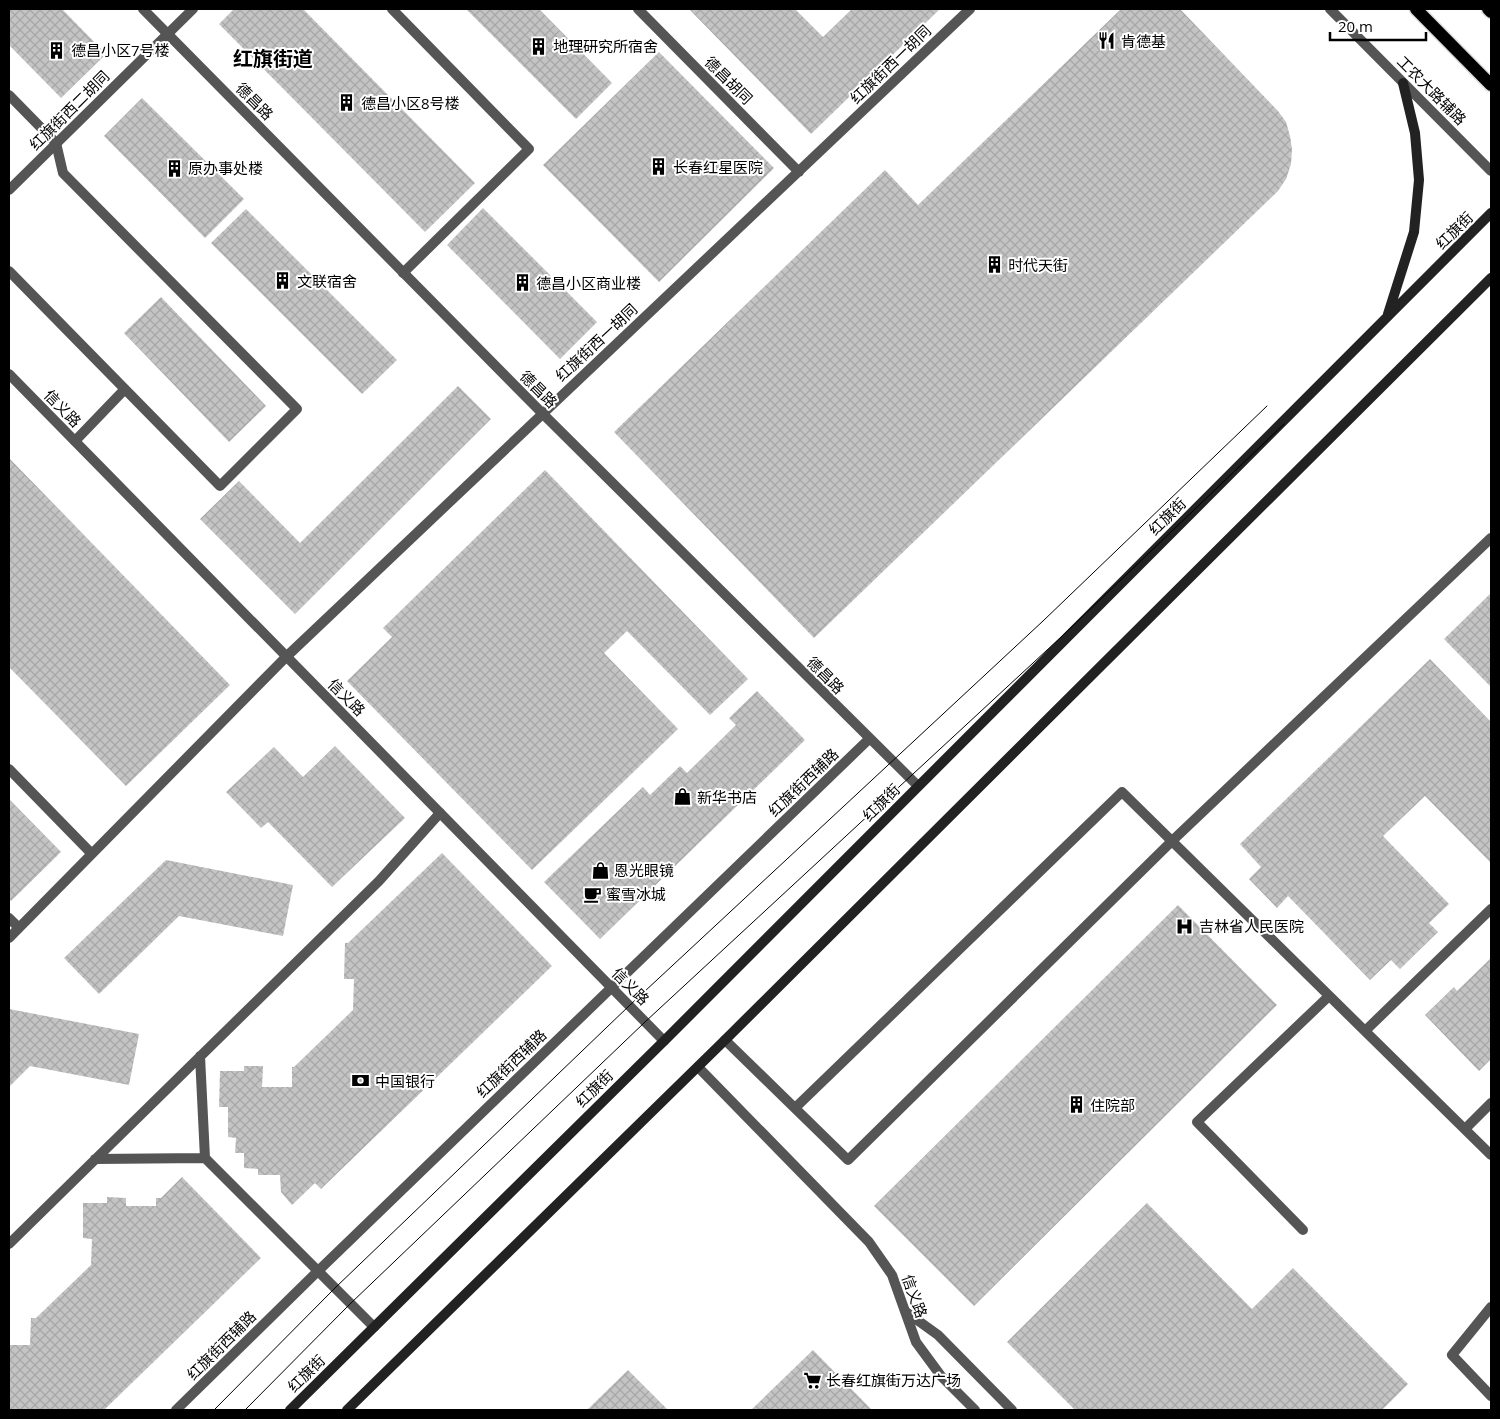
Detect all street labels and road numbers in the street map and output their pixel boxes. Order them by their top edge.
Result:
street label: 红旗街西一胡同 [845,20,935,108]
street label: 工农大路辅路 [1393,51,1471,129]
street label: 德昌胡同 [701,52,757,108]
street label: 红旗街西二胡同 [25,66,113,154]
street label: 德昌路 [232,78,278,124]
street label: 红旗街 [1431,207,1477,253]
street label: 红旗街西一胡同 [551,299,641,385]
street label: 德昌路 [516,366,562,412]
street label: 信义路 [40,385,86,431]
street label: 红旗街 [1144,493,1190,539]
street label: 德昌路 [803,652,849,698]
street label: 信义路 [324,674,370,720]
street label: 红旗街西辅路 [764,744,842,820]
street label: 红旗街 [858,779,904,825]
street label: 信义路 [608,963,654,1009]
street label: 红旗街西辅路 [472,1025,550,1101]
street label: 红旗街 [571,1065,617,1111]
street label: 信义路 [898,1271,932,1321]
street label: 红旗街西辅路 [182,1306,260,1384]
street label: 红旗街 [283,1350,329,1396]

